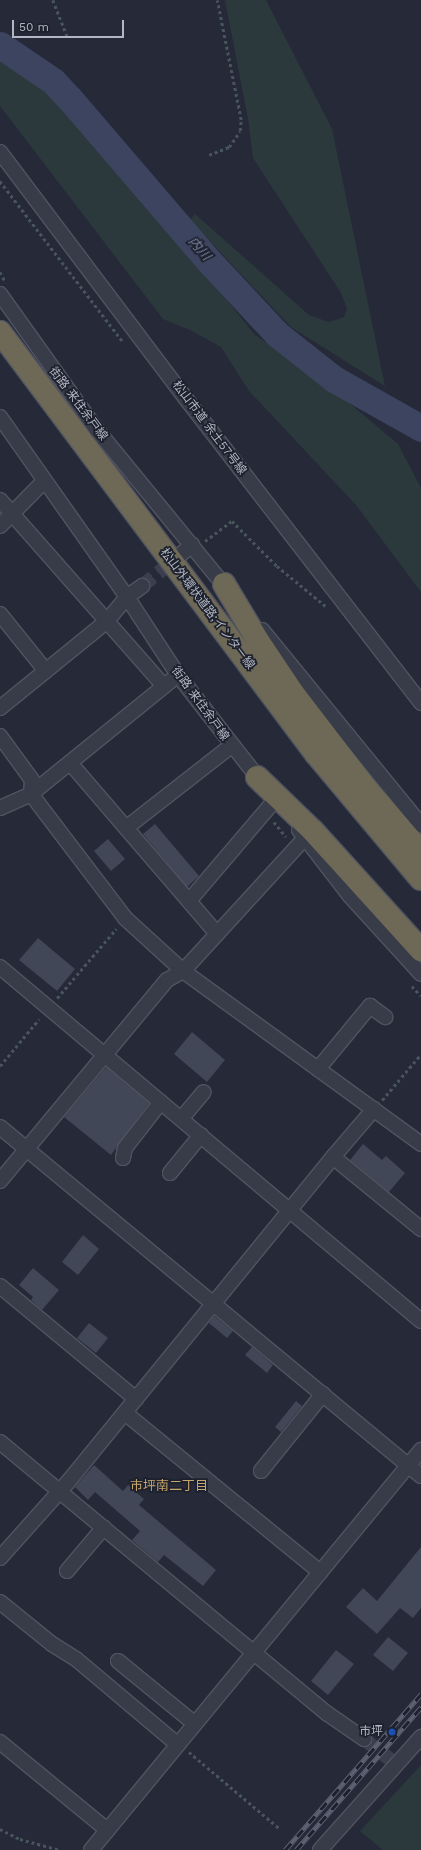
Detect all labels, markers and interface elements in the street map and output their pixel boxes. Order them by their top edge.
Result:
scale bar [14,12,126,38]
text: 50 m [19,20,49,34]
water label: 内川 [185,234,213,264]
street label: 街路 来住余戸線 [46,364,110,444]
street label: 松山市道 余土57号線 [169,378,249,478]
street label: 松山外環状道路;インター線 [157,546,257,672]
street label: 街路 来住余戸線 [168,664,232,744]
district label: 市坪南二丁目 [130,1478,208,1494]
place label: 市坪 [359,1725,383,1739]
marker: 市坪 [386,1726,398,1738]

